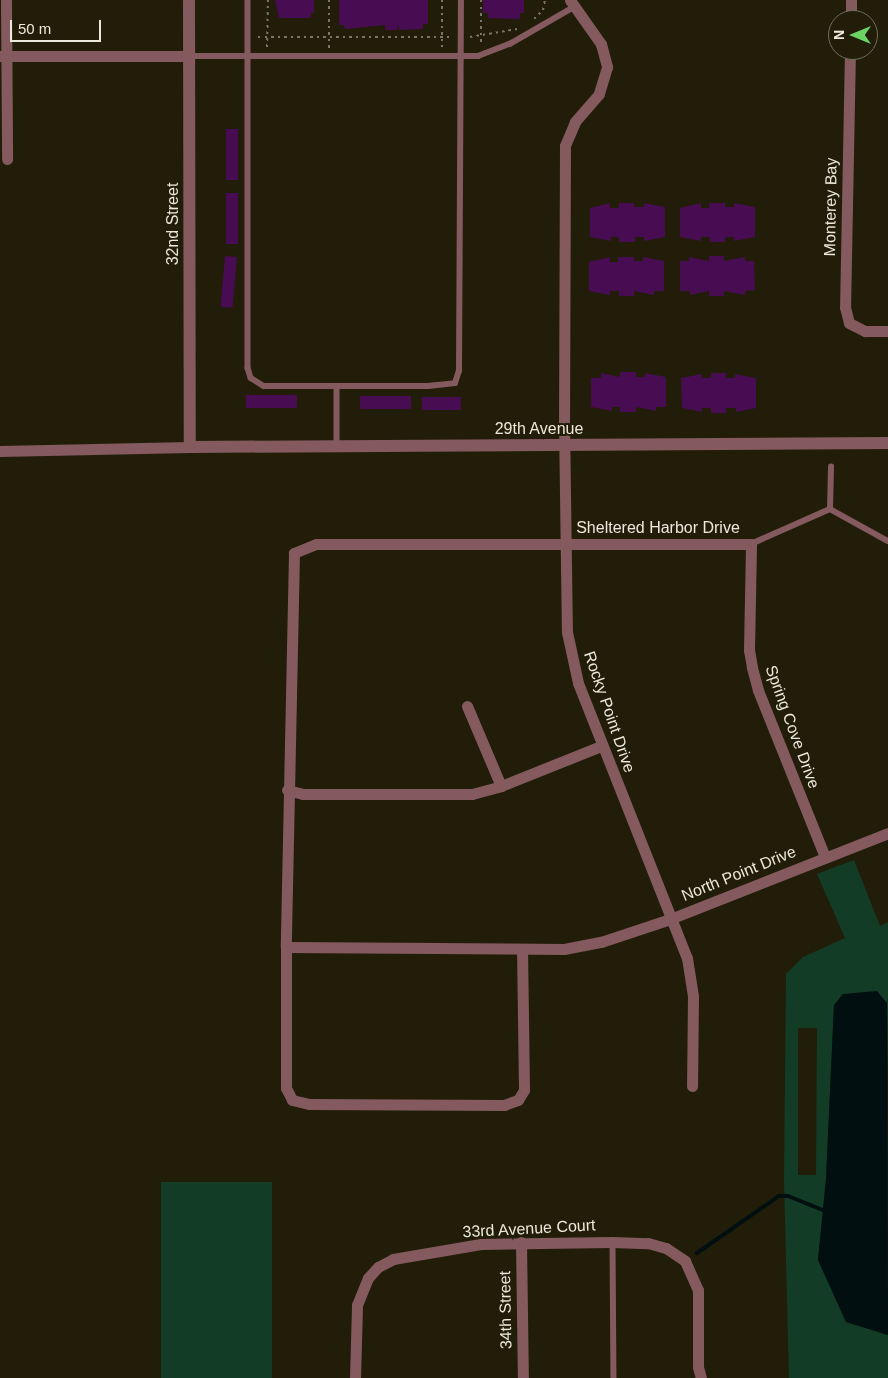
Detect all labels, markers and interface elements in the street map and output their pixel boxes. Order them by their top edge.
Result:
scale bar [12,10,104,42]
north arrow [828,10,878,60]
text: 50 m [18,20,51,37]
text: N [831,30,847,40]
street label: Monterey Bay [821,157,841,257]
street label: 32nd Street [163,183,183,265]
street label: 29th Avenue [494,419,584,439]
street label: Sheltered Harbor Drive [576,518,740,538]
street label: Rocky Point Drive [579,649,639,775]
street label: Spring Cove Drive [761,663,823,791]
street label: North Point Drive [679,842,799,906]
street label: 33rd Avenue Court [462,1216,596,1242]
street label: 34th Street [496,1271,516,1349]

